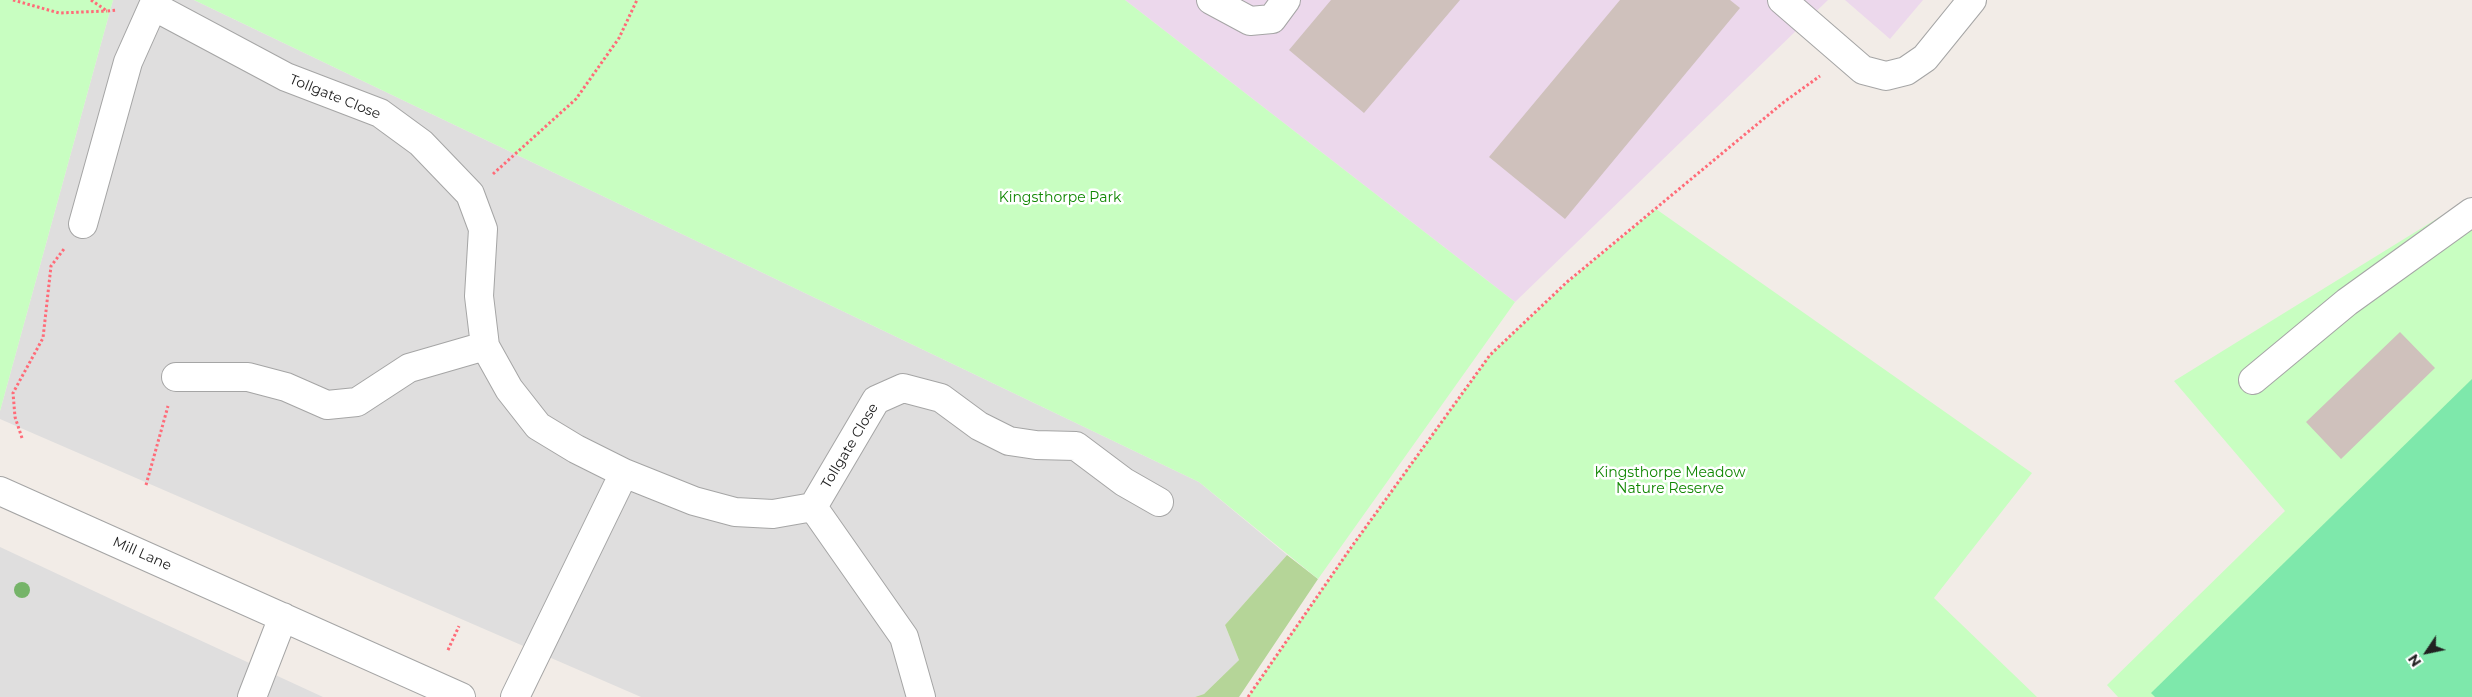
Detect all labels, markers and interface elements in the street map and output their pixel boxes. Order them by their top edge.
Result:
street label: Tollgate Close [287,71,383,123]
park label: Kingsthorpe Park [999,190,1121,206]
street label: Tollgate Close [818,400,882,492]
park label: Kingsthorpe Meadow Nature Reserve [1595,465,1745,498]
street label: Mill Lane [110,534,174,574]
north arrow [2402,627,2452,677]
text: N [2404,651,2425,670]

